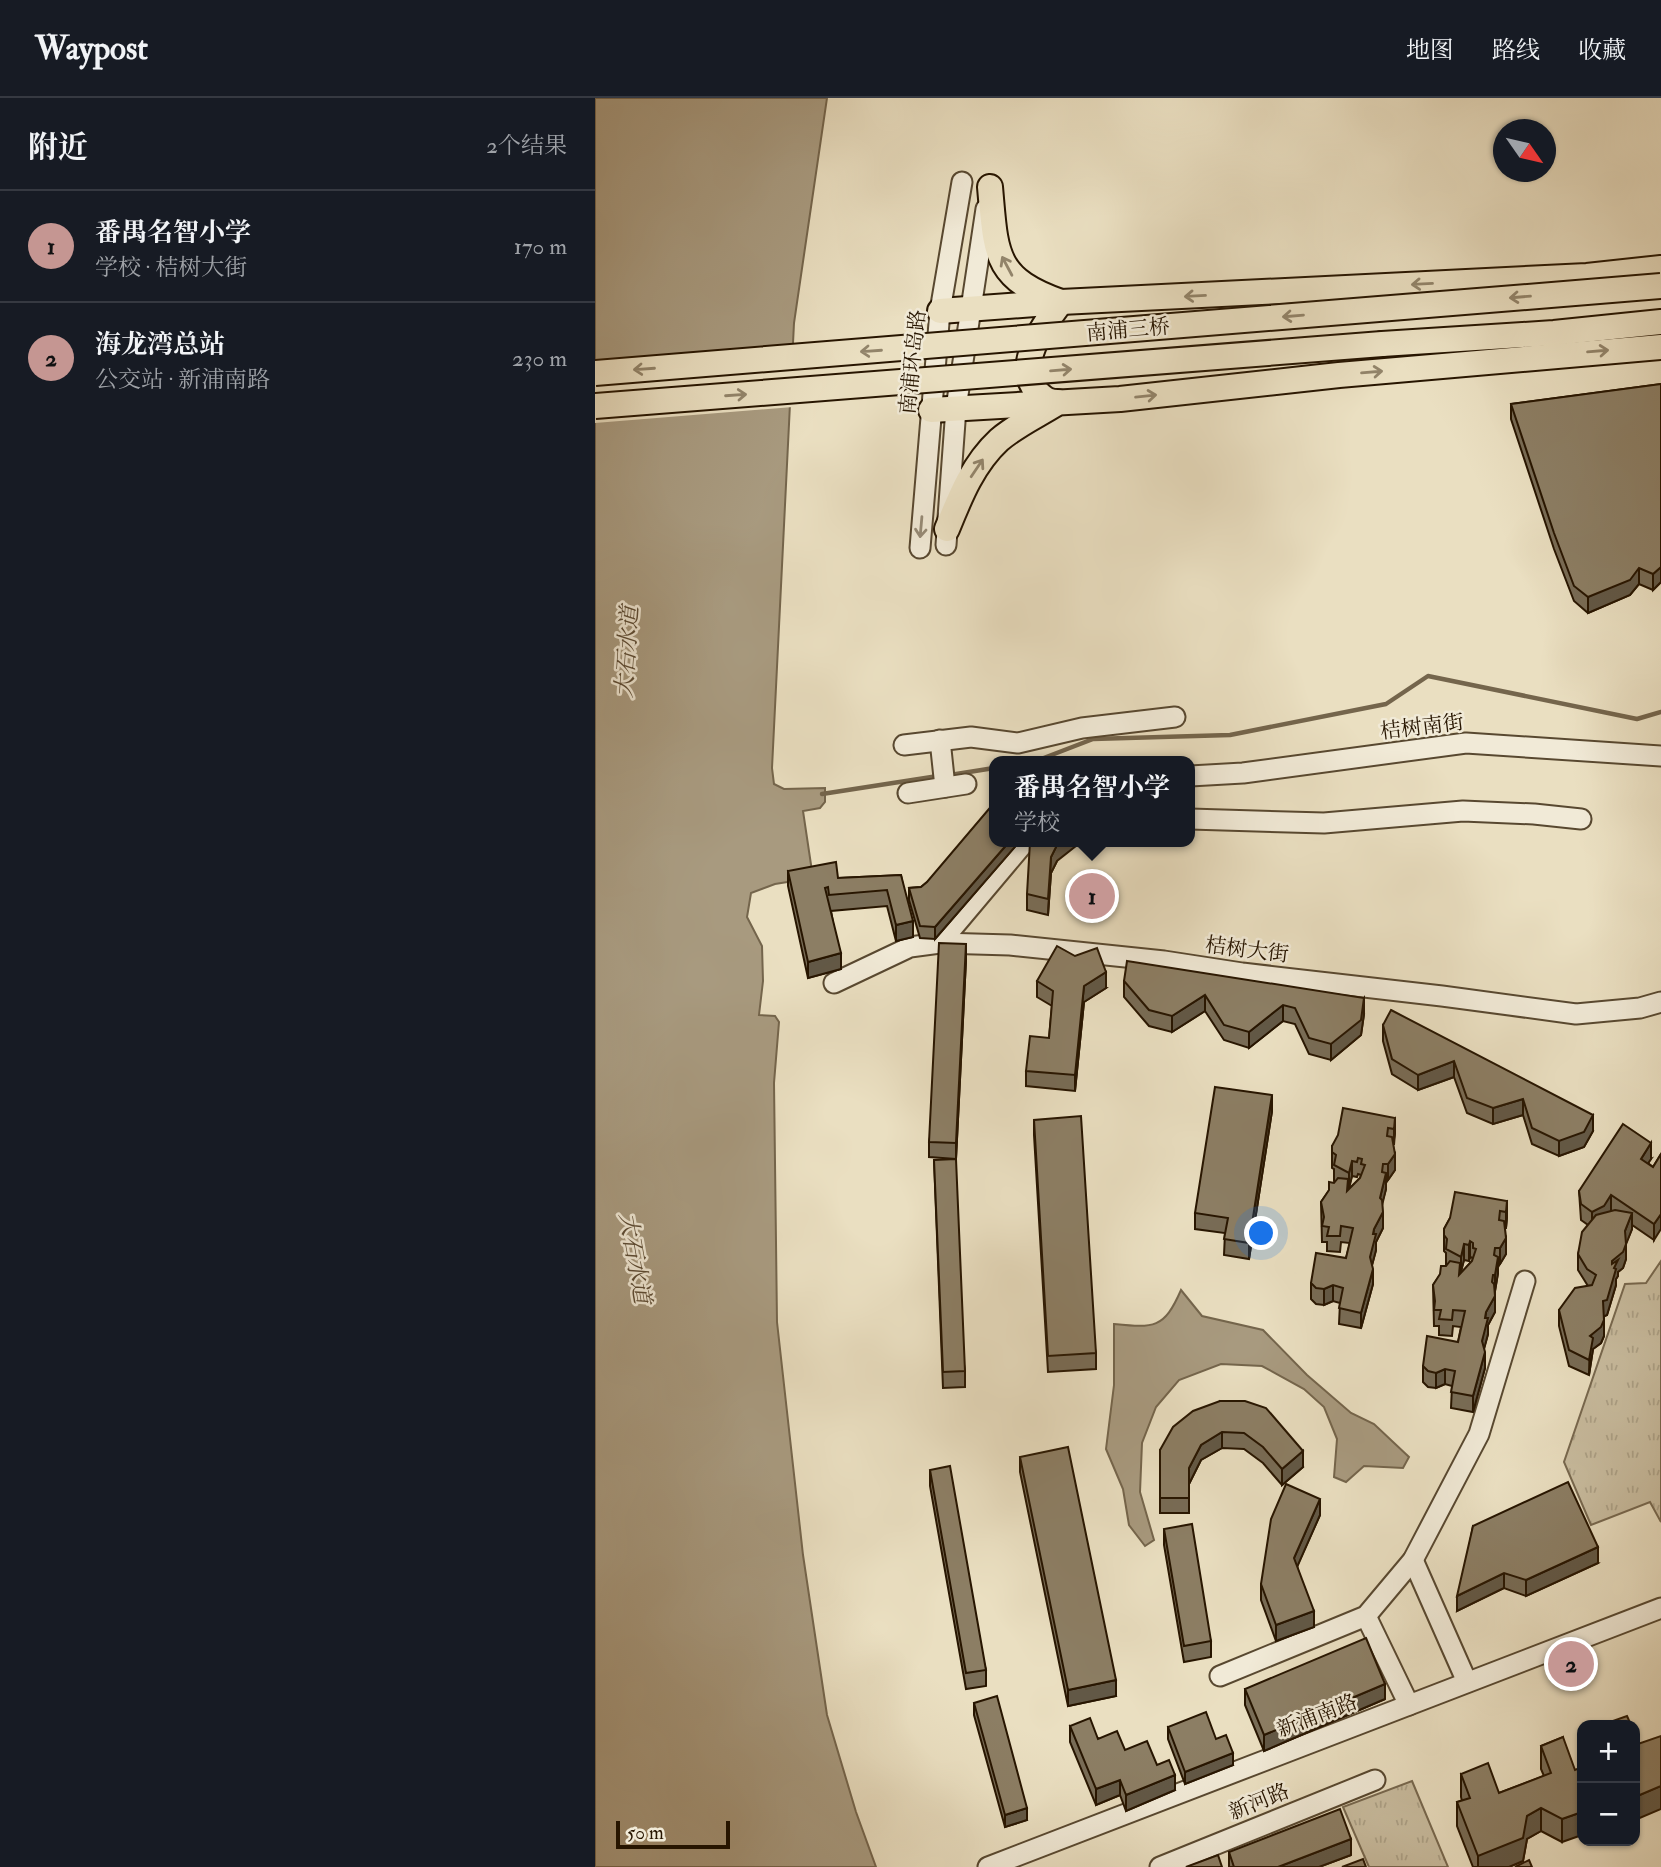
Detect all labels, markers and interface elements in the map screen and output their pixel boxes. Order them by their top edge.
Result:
text: Waypost [35,28,148,69]
text: 地图 [1406,35,1454,66]
text: 路线 [1492,35,1540,66]
text: 收藏 [1578,35,1626,66]
north arrow [1493,119,1556,182]
text: 附近 [28,129,88,166]
text: 2个结果 [486,131,567,160]
text: 番禺名智小学 [95,217,251,249]
text: 1 [47,232,55,261]
text: 170 m [514,232,567,261]
text: 学校 · 桔树大街 [95,253,247,282]
one-way arrow [999,256,1013,276]
one-way arrow [1411,278,1434,291]
one-way arrow [1183,289,1206,302]
one-way arrow [1509,291,1532,304]
street label: 南浦环岛路 [894,308,932,416]
one-way arrow [1282,310,1305,323]
street label: 南浦三桥 [1085,313,1171,347]
text: 海龙湾总站 [95,329,225,361]
text: 2 [45,344,57,373]
text: 230 m [512,344,567,373]
one-way arrow [1587,344,1609,357]
one-way arrow [860,345,883,358]
one-way arrow [633,363,656,376]
one-way arrow [1049,363,1072,376]
text: 公交站 · 新浦南路 [95,365,270,394]
one-way arrow [1360,365,1383,378]
one-way arrow [725,388,747,401]
one-way arrow [1134,390,1157,403]
one-way arrow [969,459,984,478]
one-way arrow [914,515,927,538]
water label: 大石水道 [609,602,645,699]
street label: 桔树南街 [1379,708,1465,746]
popup [989,756,1195,847]
text: 番禺名智小学 [1014,772,1170,804]
text: 学校 [1014,808,1060,837]
pin: 1 [1069,870,1115,922]
street label: 桔树大街 [1204,931,1290,969]
water label: 大石水道 [613,1210,658,1309]
your location [1244,1216,1278,1250]
pin: 2 [1548,1638,1594,1690]
street label: 新浦南路 [1273,1688,1361,1744]
map controls [1577,1720,1640,1846]
button: + [1577,1720,1640,1783]
street label: 新河路 [1225,1778,1293,1826]
button: − [1577,1783,1640,1846]
scale bar [616,1818,730,1850]
text: 50 m [627,1821,664,1845]

